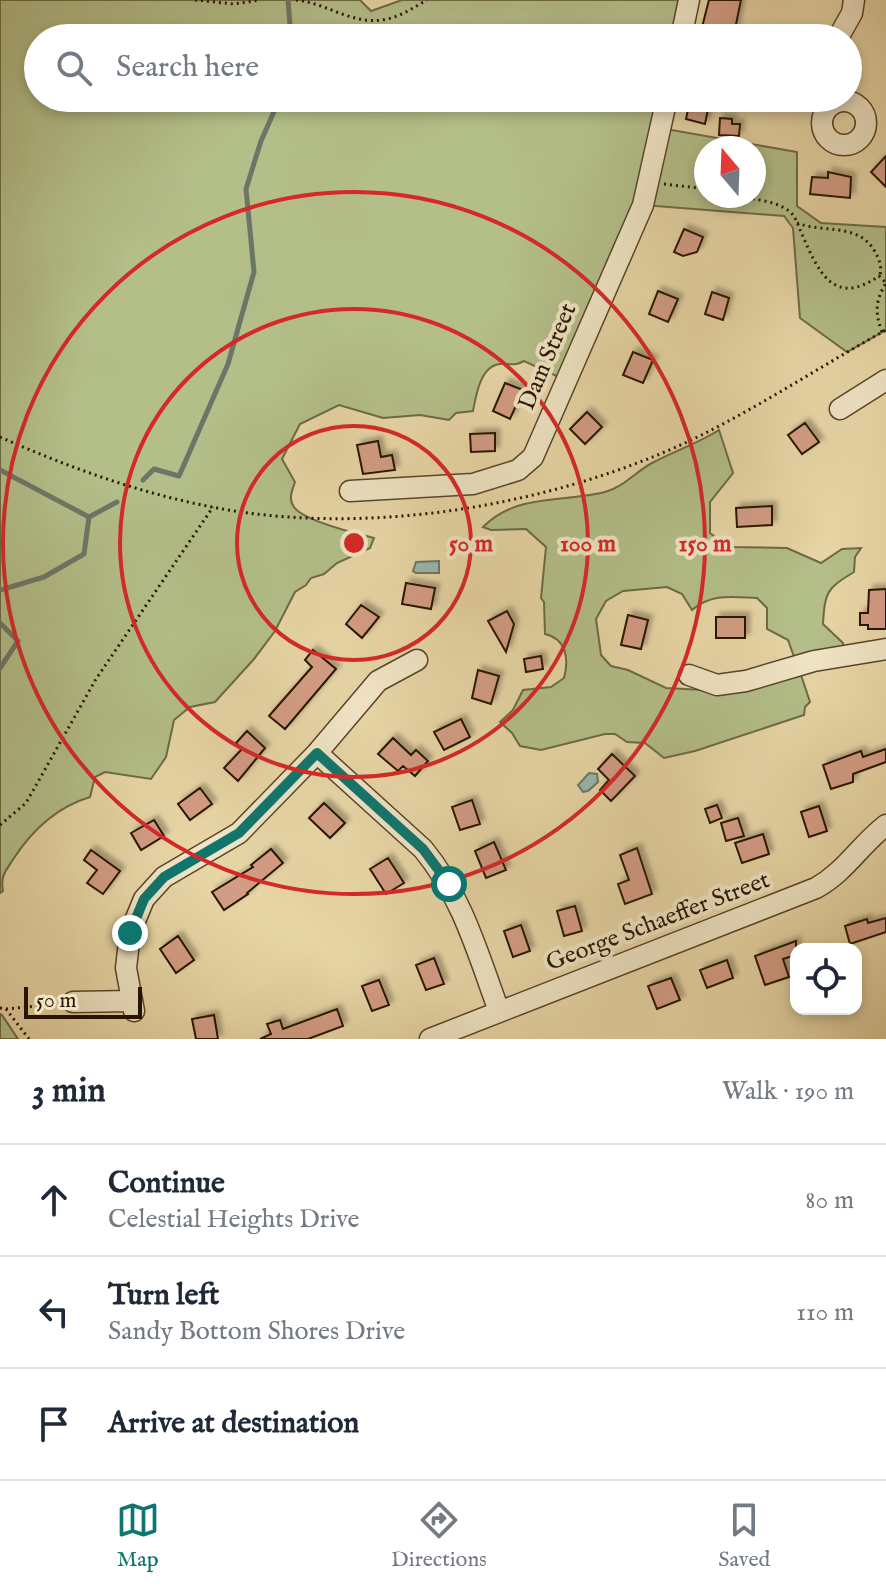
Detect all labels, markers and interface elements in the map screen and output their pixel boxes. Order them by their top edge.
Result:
search box [24,24,862,112]
icon: search [52,46,96,90]
text: Search here [116,49,259,87]
north arrow [694,136,766,208]
street label: Dam Street [512,299,584,415]
centre of rings [340,529,368,557]
text: 50 m [449,529,494,560]
text: 100 m [560,529,617,560]
text: 150 m [678,529,732,560]
street label: George Schaeffer Street [542,865,774,979]
route start [431,866,467,902]
route end [112,915,148,951]
map controls [790,943,862,1015]
button: locate [790,943,862,1015]
scale bar [24,983,142,1019]
text: 50 m [36,987,77,1015]
text: 3 min [32,1070,106,1113]
text: Walk · 190 m [722,1075,854,1108]
text: Continue [108,1165,225,1203]
icon: ahead [32,1178,76,1222]
text: 80 m [805,1184,854,1217]
text: Celestial Heights Drive [108,1203,360,1236]
text: Turn left [108,1277,219,1315]
icon: left [32,1290,76,1334]
text: 110 m [796,1296,854,1329]
text: Sandy Bottom Shores Drive [108,1315,405,1348]
icon: arrive [32,1402,76,1446]
text: Arrive at destination [108,1405,359,1443]
tab: Map [116,1498,160,1574]
tab: Directions [391,1498,487,1574]
tab: Saved [718,1498,770,1574]

